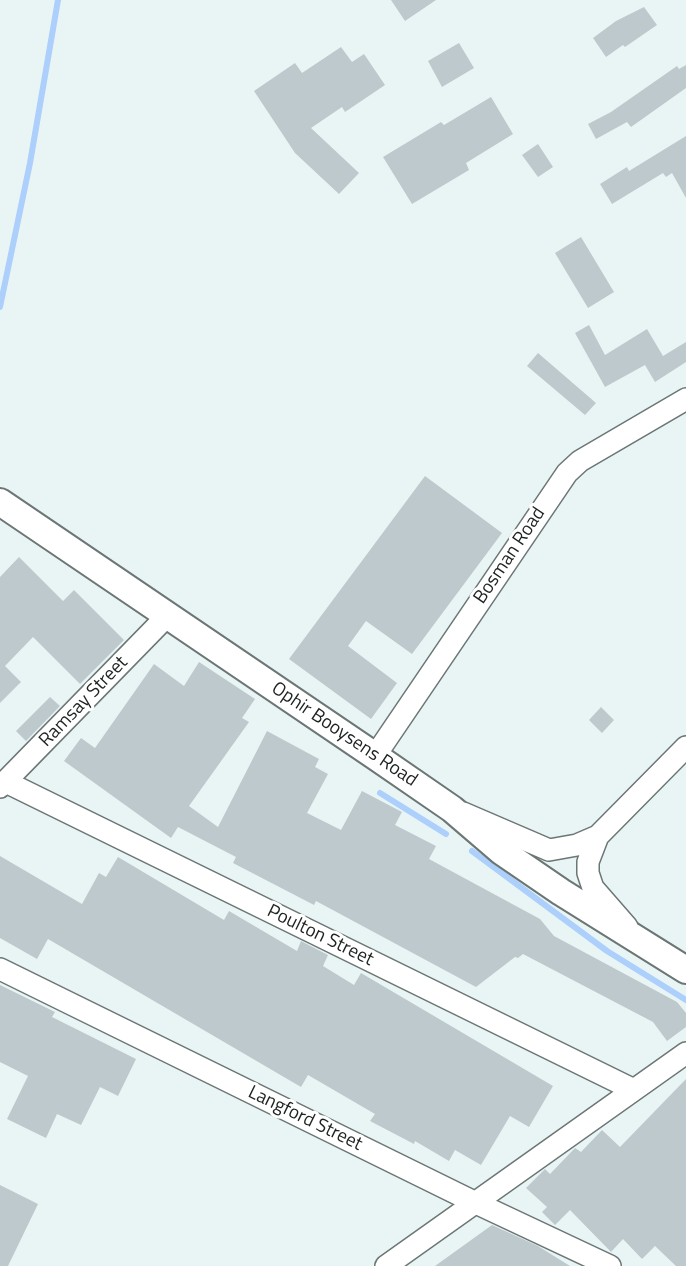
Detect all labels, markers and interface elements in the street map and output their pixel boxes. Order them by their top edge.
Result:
street label: Bosman Road [469,503,551,609]
street label: Ramsay Street [35,652,133,752]
street label: Ophir Booysens Road [267,678,421,792]
street label: Poulton Street [263,900,377,972]
street label: Langford Street [244,1082,366,1156]

